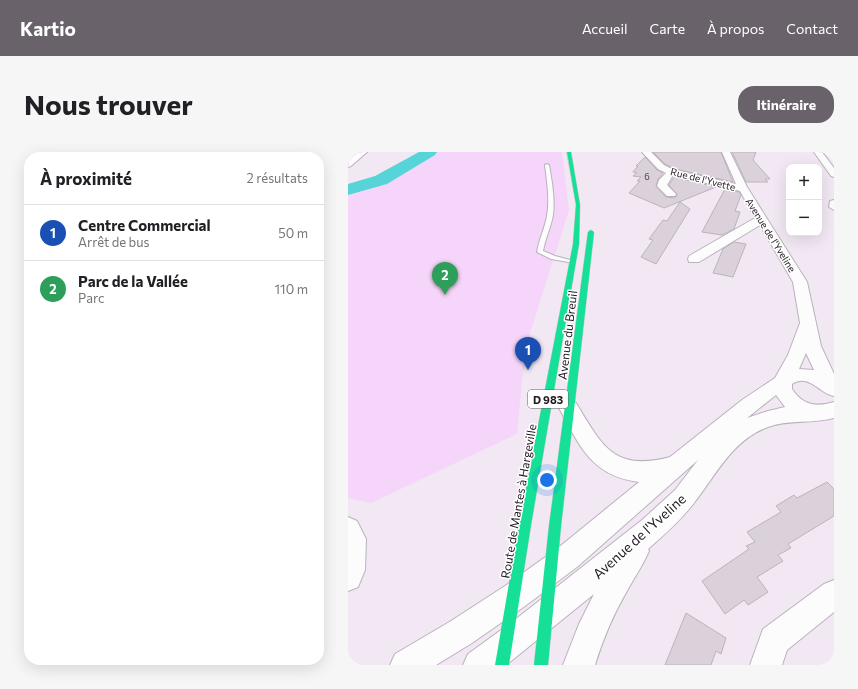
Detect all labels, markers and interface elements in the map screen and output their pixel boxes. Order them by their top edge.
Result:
text: Kartio [20,17,76,40]
text: Accueil [582,20,628,37]
text: Carte [650,20,685,37]
text: À propos [707,20,764,37]
text: Contact [786,20,838,37]
button: Itinéraire [738,86,834,123]
text: Nous trouver [24,87,193,121]
map controls [786,164,822,236]
button: + [786,164,822,200]
street label: Rue de l'Yvette [669,165,737,193]
text: À proximité [40,168,132,189]
text: 2 résultats [247,170,308,186]
house number: 6 [644,171,650,182]
street label: Avenue de l'Yveline [743,196,799,274]
button: − [786,200,822,236]
text: Centre Commercial [78,216,211,234]
text: 1 [50,225,56,241]
text: 50 m [278,225,308,241]
text: Arrêt de bus [78,234,149,250]
pin: 2 [432,262,458,295]
text: Parc de la Vallée [78,272,188,290]
text: 2 [49,281,57,297]
text: 110 m [275,281,308,297]
text: Parc [78,290,104,306]
street label: Avenue du Breuil [555,290,579,380]
pin: 1 [515,337,541,370]
road number: D 983 [528,390,568,408]
street label: Route de Mantes à Hargeville [497,423,539,579]
your location [537,470,557,490]
street label: Avenue de l'Yveline [589,490,689,582]

